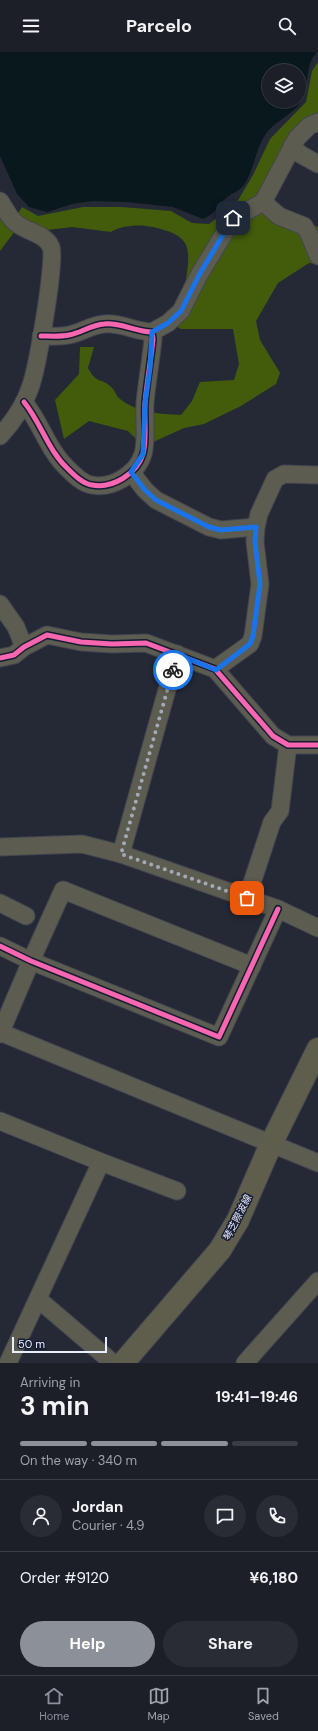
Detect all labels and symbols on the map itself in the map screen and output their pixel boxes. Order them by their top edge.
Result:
pin [216,201,250,235]
courier [153,650,193,690]
pin [230,881,264,915]
street label: 琴芝際波線 [220,1192,255,1242]
scale bar [12,1335,107,1354]

